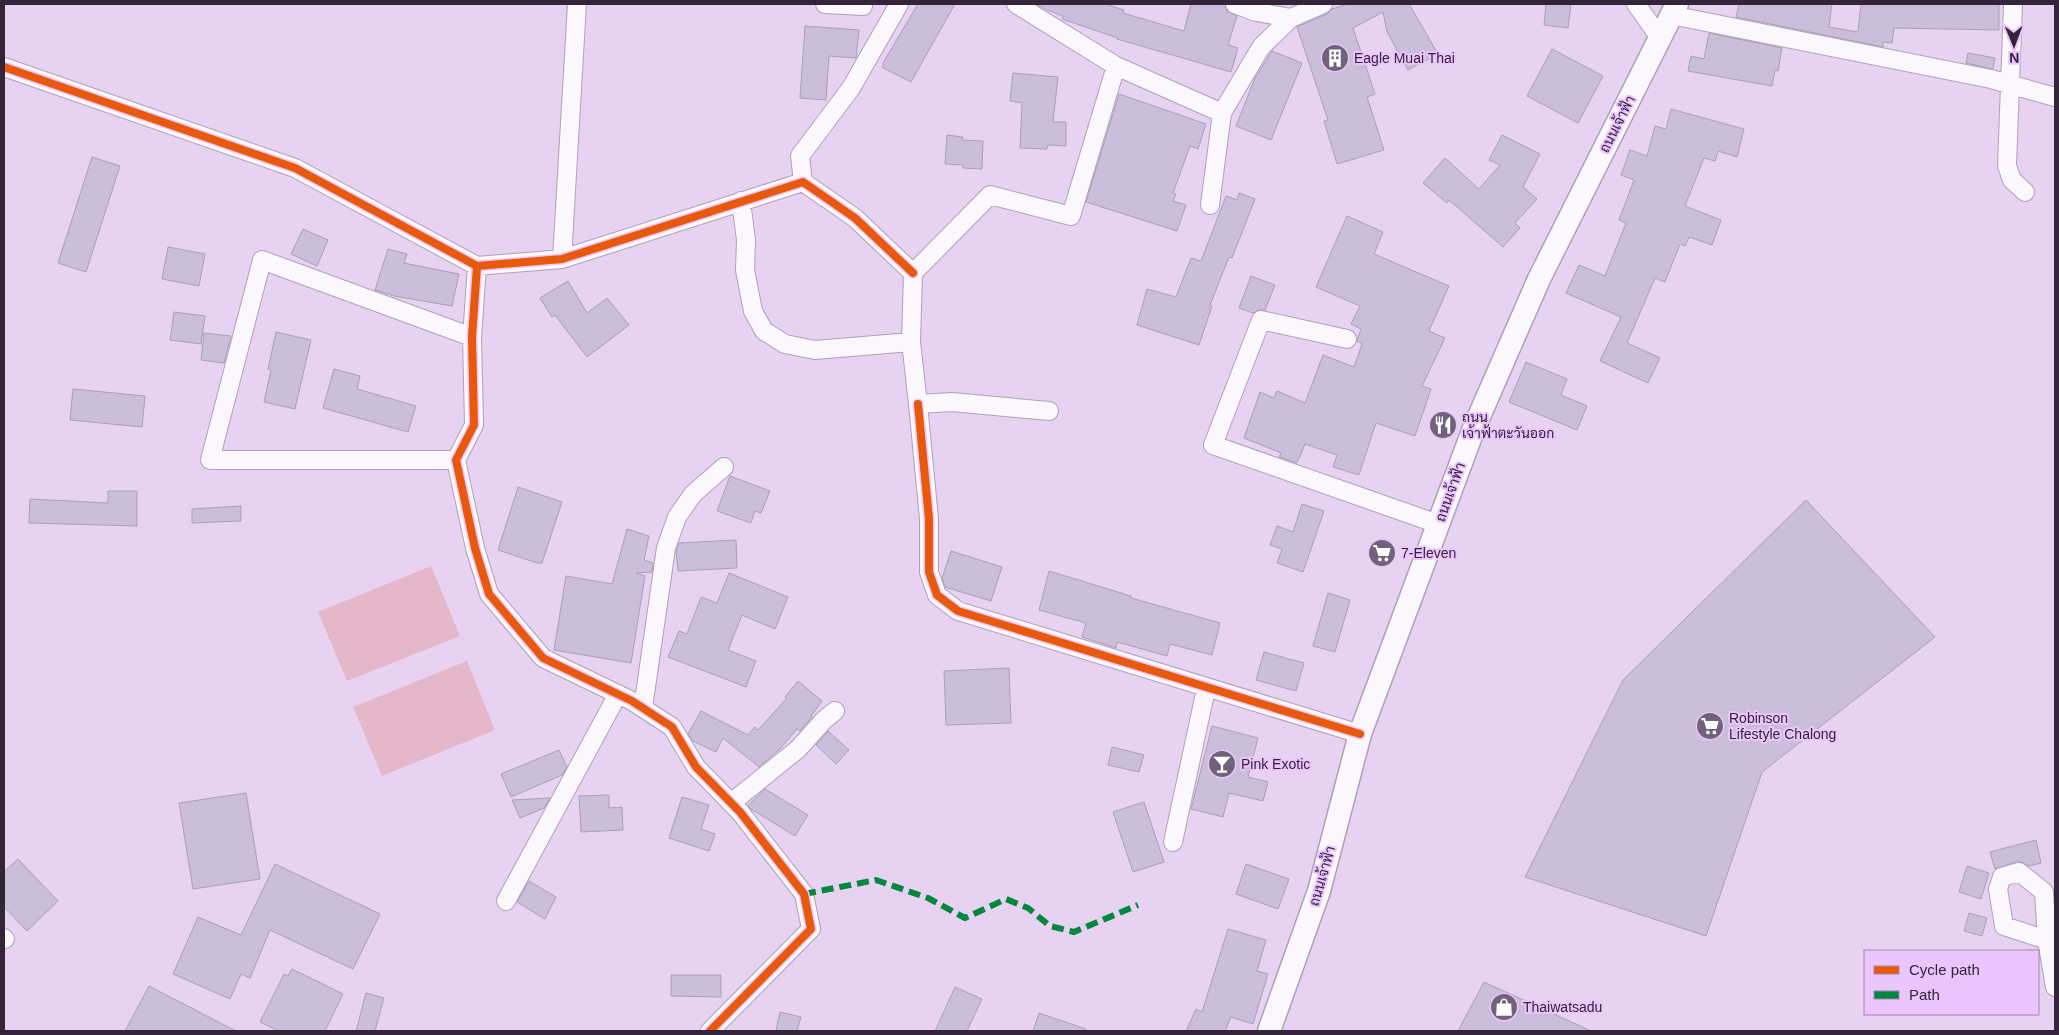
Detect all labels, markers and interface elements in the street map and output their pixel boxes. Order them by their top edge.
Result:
north arrow [1989,20,2039,70]
building icon: Eagle Muai Thai [1320,43,1350,73]
place label: Eagle Muai Thai [1354,50,1455,66]
text: N [2009,50,2019,66]
street label: ถนนเจ้าฟ้า [1595,92,1638,155]
place label: ถนน เจ้าฟ้าตะวันออก [1462,409,1554,441]
restaurant icon: ถนน เจ้าฟ้าตะวันออก [1428,410,1458,440]
street label: ถนนเจ้าฟ้า [1431,460,1468,524]
supermarket icon: 7-Eleven [1367,538,1397,568]
place label: 7-Eleven [1401,545,1456,561]
place label: Robinson Lifestyle Chalong [1729,710,1836,742]
supermarket icon: Robinson Lifestyle Chalong [1695,711,1725,741]
bar icon: Pink Exotic [1207,749,1237,779]
place label: Pink Exotic [1241,756,1310,772]
street label: ถนนเจ้าฟ้า [1305,844,1338,908]
legend [1864,950,2039,1015]
text: Cycle path [1909,961,1980,978]
text: Path [1909,986,1940,1003]
shop icon: Thaiwatsadu [1489,992,1519,1022]
place label: Thaiwatsadu [1523,999,1602,1015]

